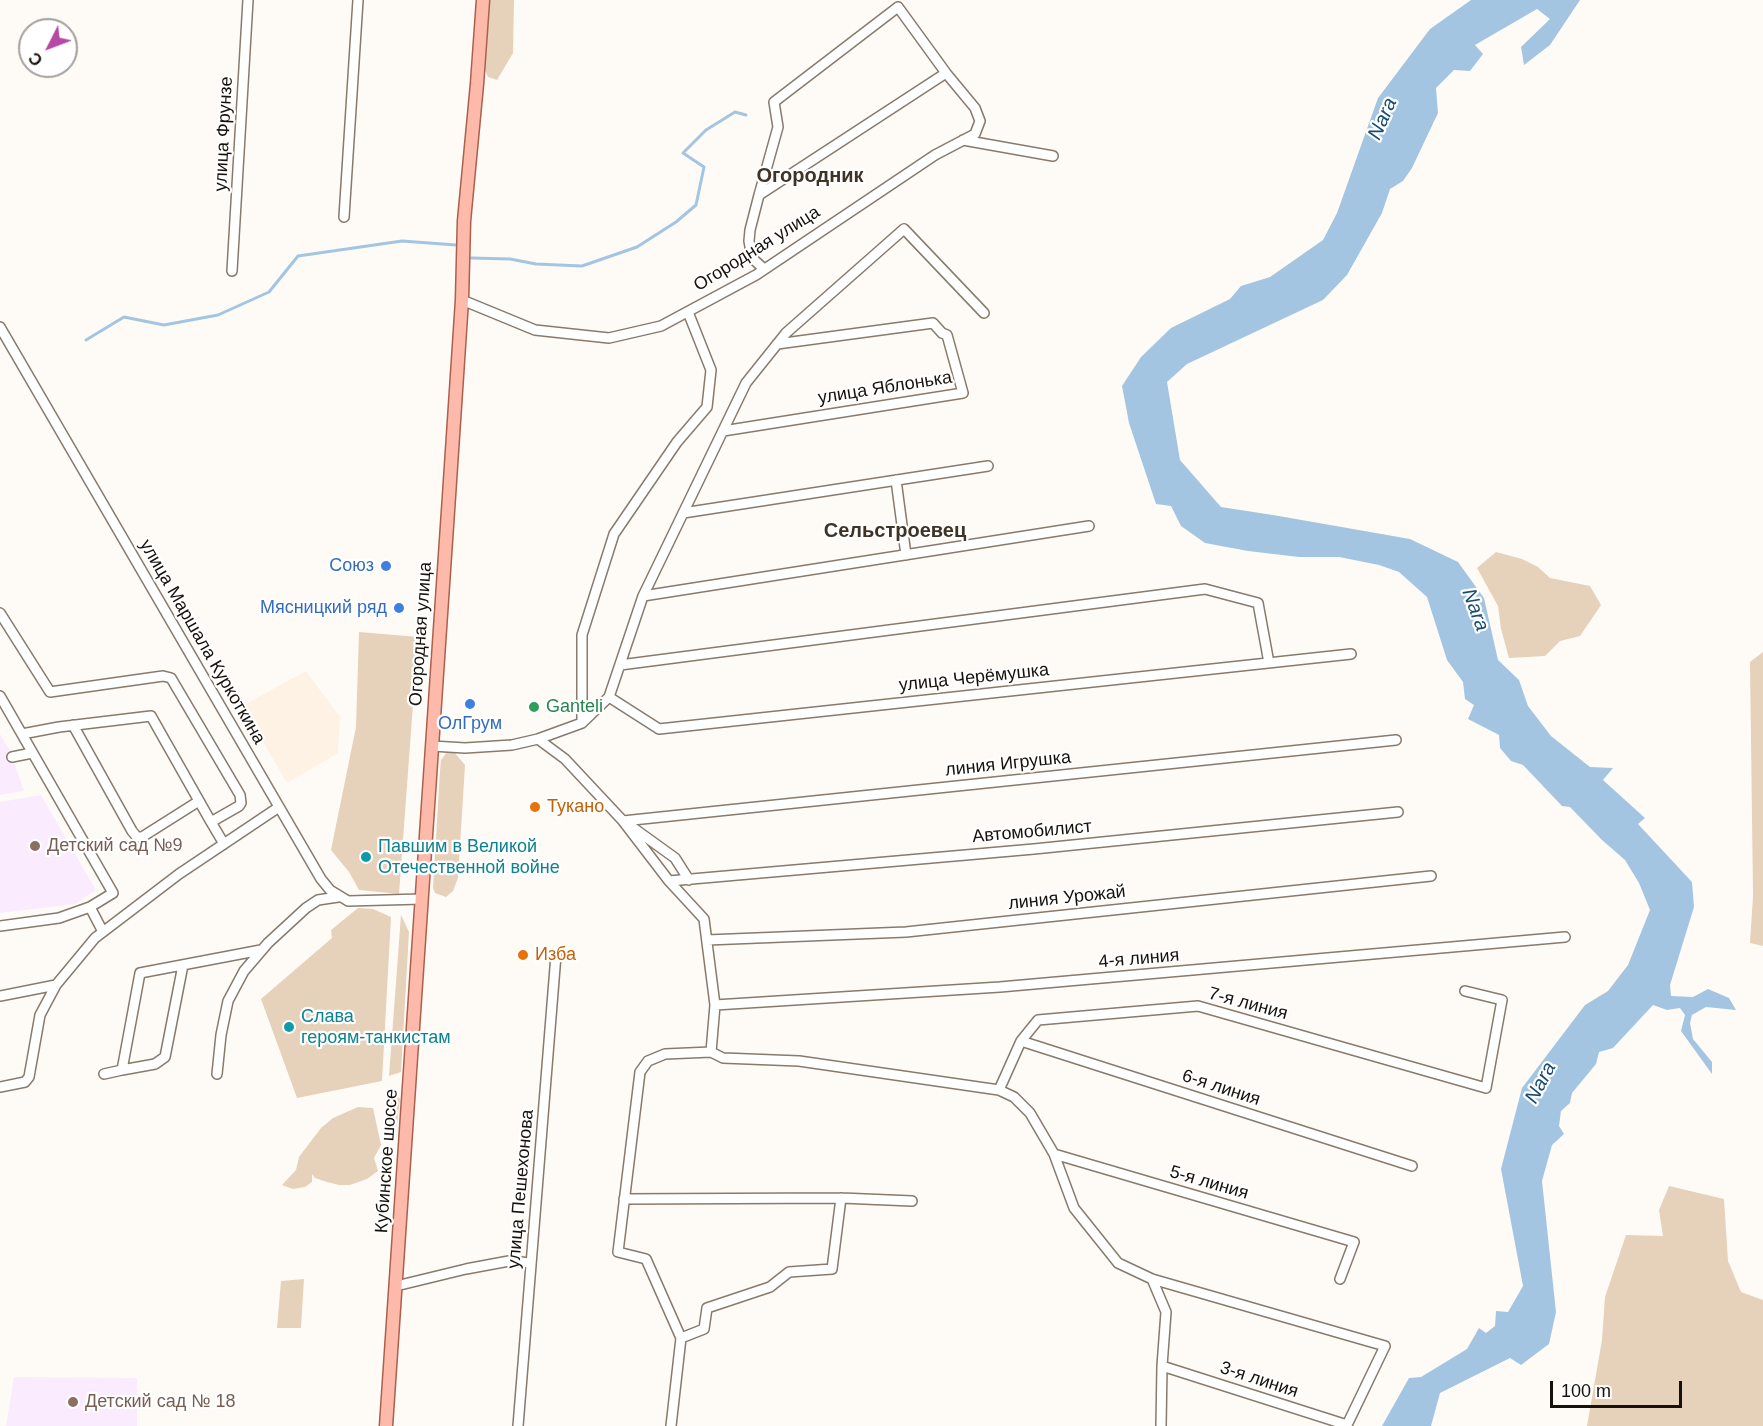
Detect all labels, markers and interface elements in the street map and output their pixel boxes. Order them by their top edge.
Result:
north arrow [18,18,78,78]
text: С [26,49,46,69]
street label: улица Фрунзе [210,76,238,192]
water label: Nara [1363,94,1403,144]
district label: Огородник [756,164,864,188]
street label: Огородная улица [690,202,824,296]
street label: улица Яблонька [816,367,954,409]
district label: Сельстроевец [824,519,966,543]
street label: улица Маршала Куркоткина [134,536,270,748]
place label: Союз [329,555,374,577]
marker: Союз [379,559,393,573]
street label: Огородная улица [405,561,437,707]
water label: Nara [1456,586,1494,634]
place label: Мясницкий ряд [260,597,387,619]
marker: Мясницкий ряд [392,601,406,615]
street label: улица Черёмушка [898,659,1050,697]
place label: Ganteli [546,696,603,718]
marker: ОлГрум [463,697,477,711]
marker: Ganteli [527,700,541,714]
place label: ОлГрум [438,713,502,735]
street label: линия Игрушка [944,747,1072,781]
place label: Тукано [547,796,604,818]
marker: Тукано [528,800,542,814]
street label: Автомобилист [971,816,1093,848]
place label: Детский сад №9 [47,835,182,857]
place label: Павшим в Великой Отечественной войне [378,836,560,878]
marker: Детский сад №9 [28,839,42,853]
marker: Павшим в Великой Отечественной войне [359,850,373,864]
street label: линия Урожай [1007,881,1127,915]
place label: Изба [535,944,576,966]
street label: 4-я линия [1098,945,1180,973]
marker: Изба [516,948,530,962]
street label: 7-я линия [1206,983,1290,1025]
place label: Слава героям-танкистам [301,1006,451,1048]
marker: Слава героям-танкистам [282,1020,296,1034]
water label: Nara [1520,1058,1562,1108]
street label: 6-я линия [1179,1065,1263,1111]
street label: Кубинское шоссе [371,1088,403,1234]
street label: улица Пешехонова [503,1109,539,1269]
street label: 5-я линия [1167,1161,1251,1205]
street label: 3-я линия [1217,1357,1301,1403]
scale bar [1553,1369,1685,1407]
text: 100 m [1561,1381,1611,1401]
place label: Детский сад № 18 [85,1391,235,1413]
marker: Детский сад № 18 [66,1395,80,1409]

